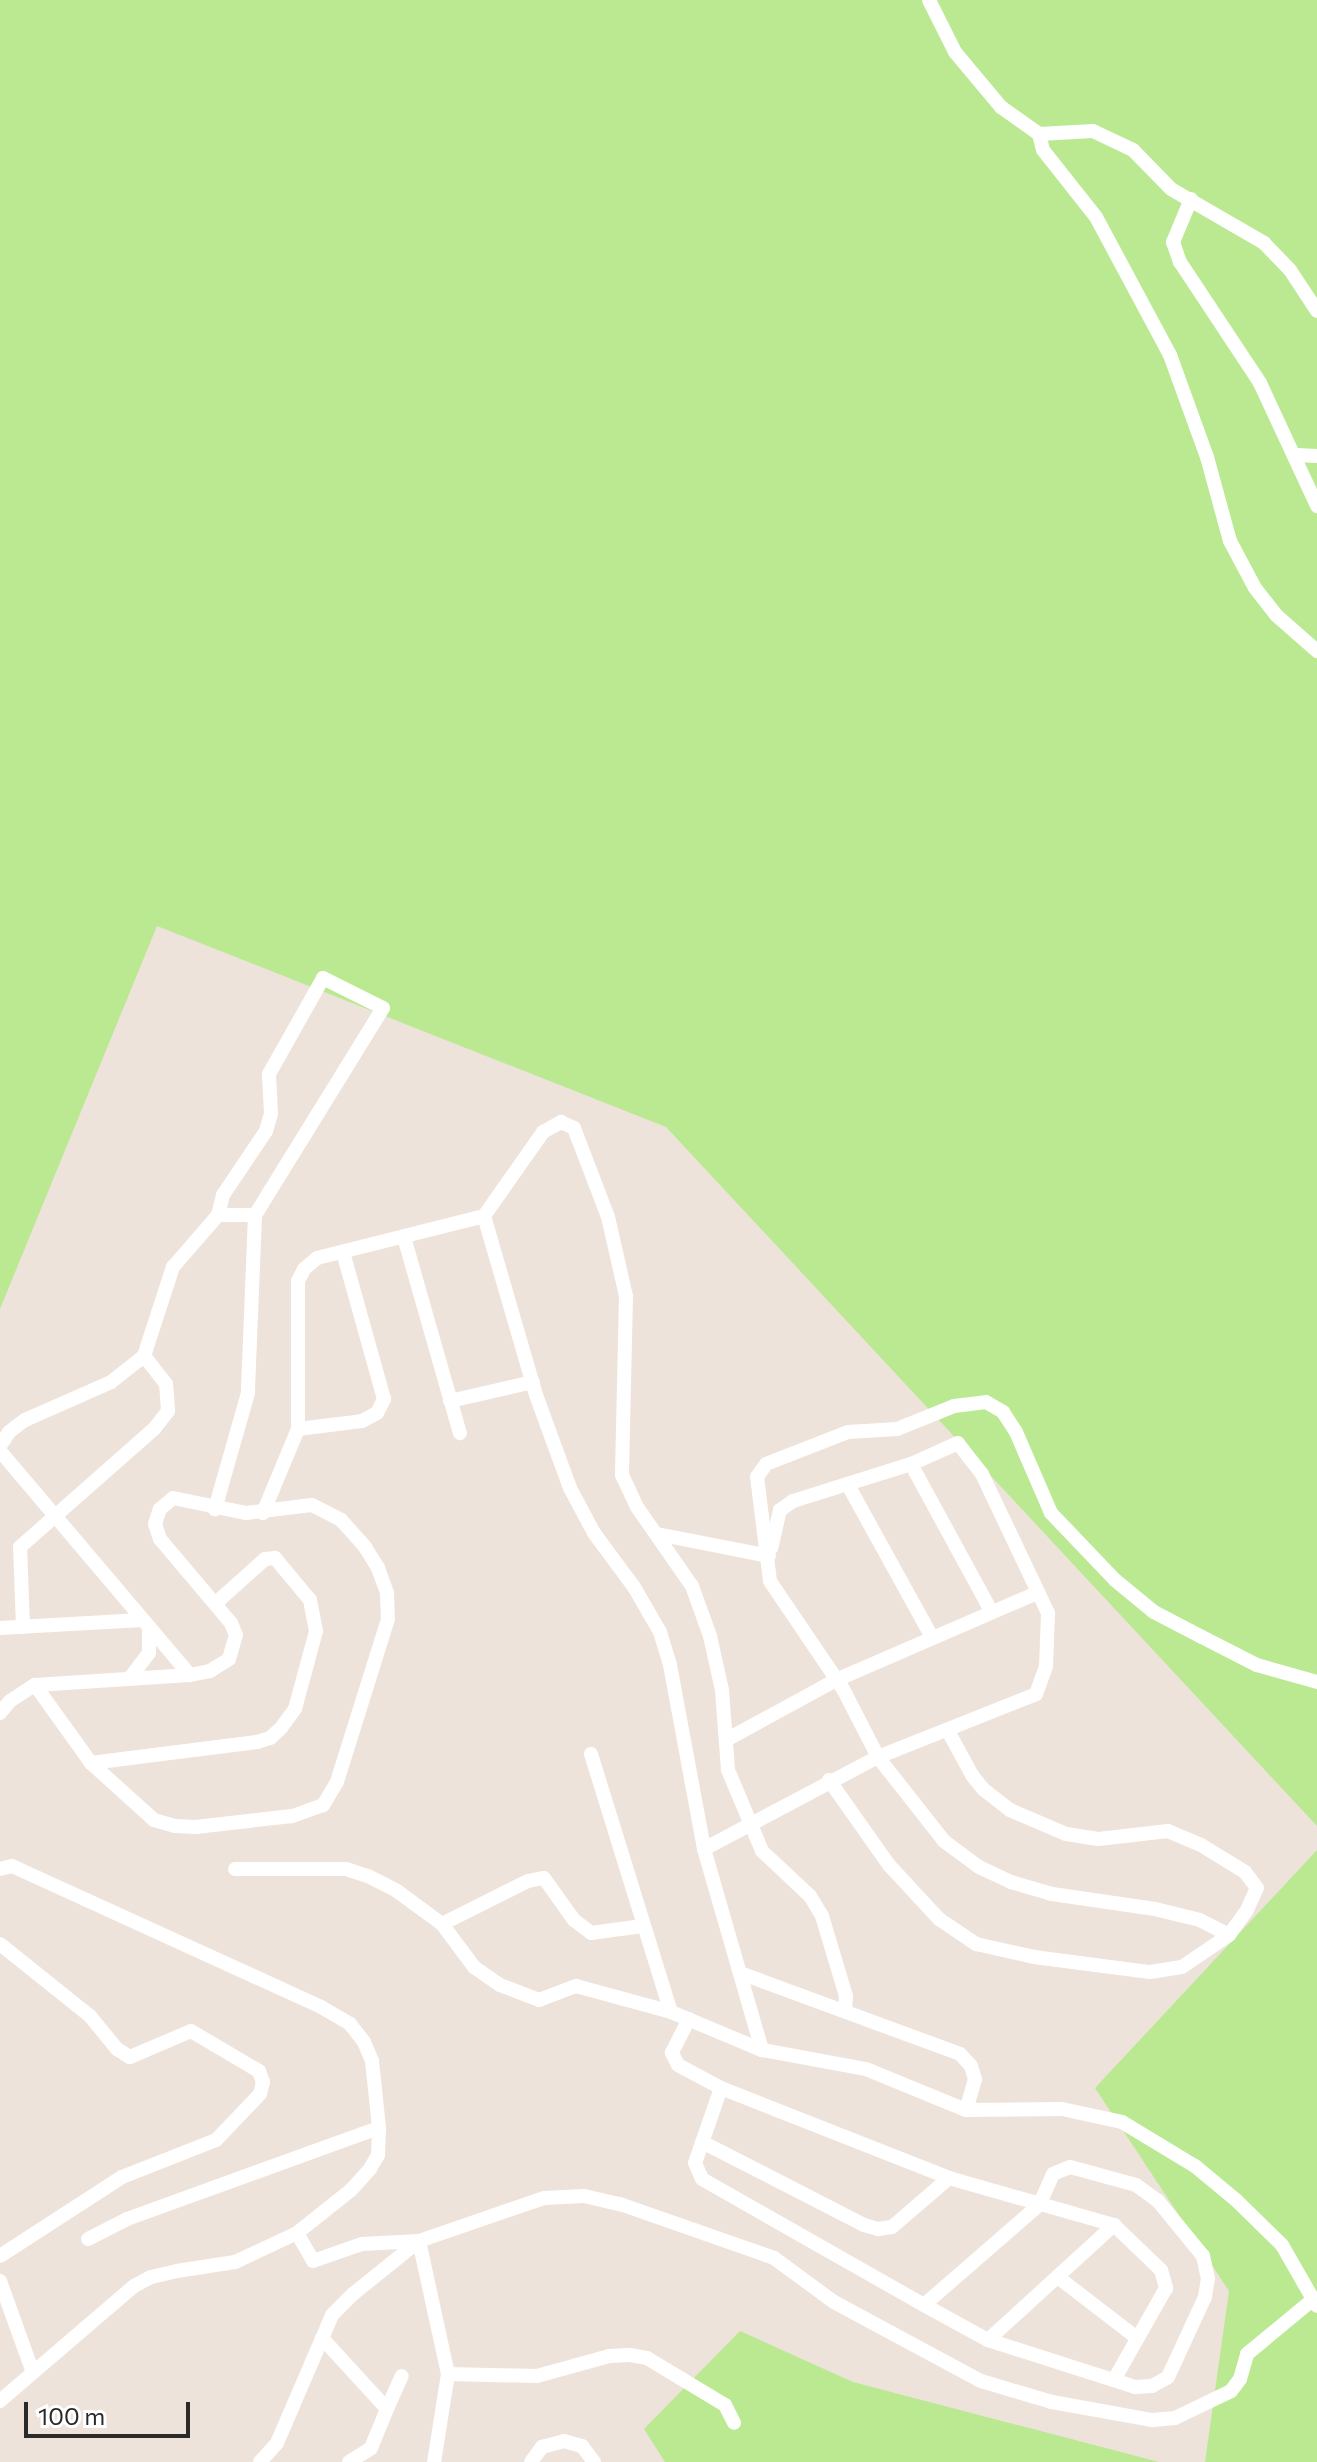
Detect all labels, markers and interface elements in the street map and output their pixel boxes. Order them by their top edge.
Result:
scale bar [28,2386,194,2436]
text: 100 m [38,2401,105,2430]

